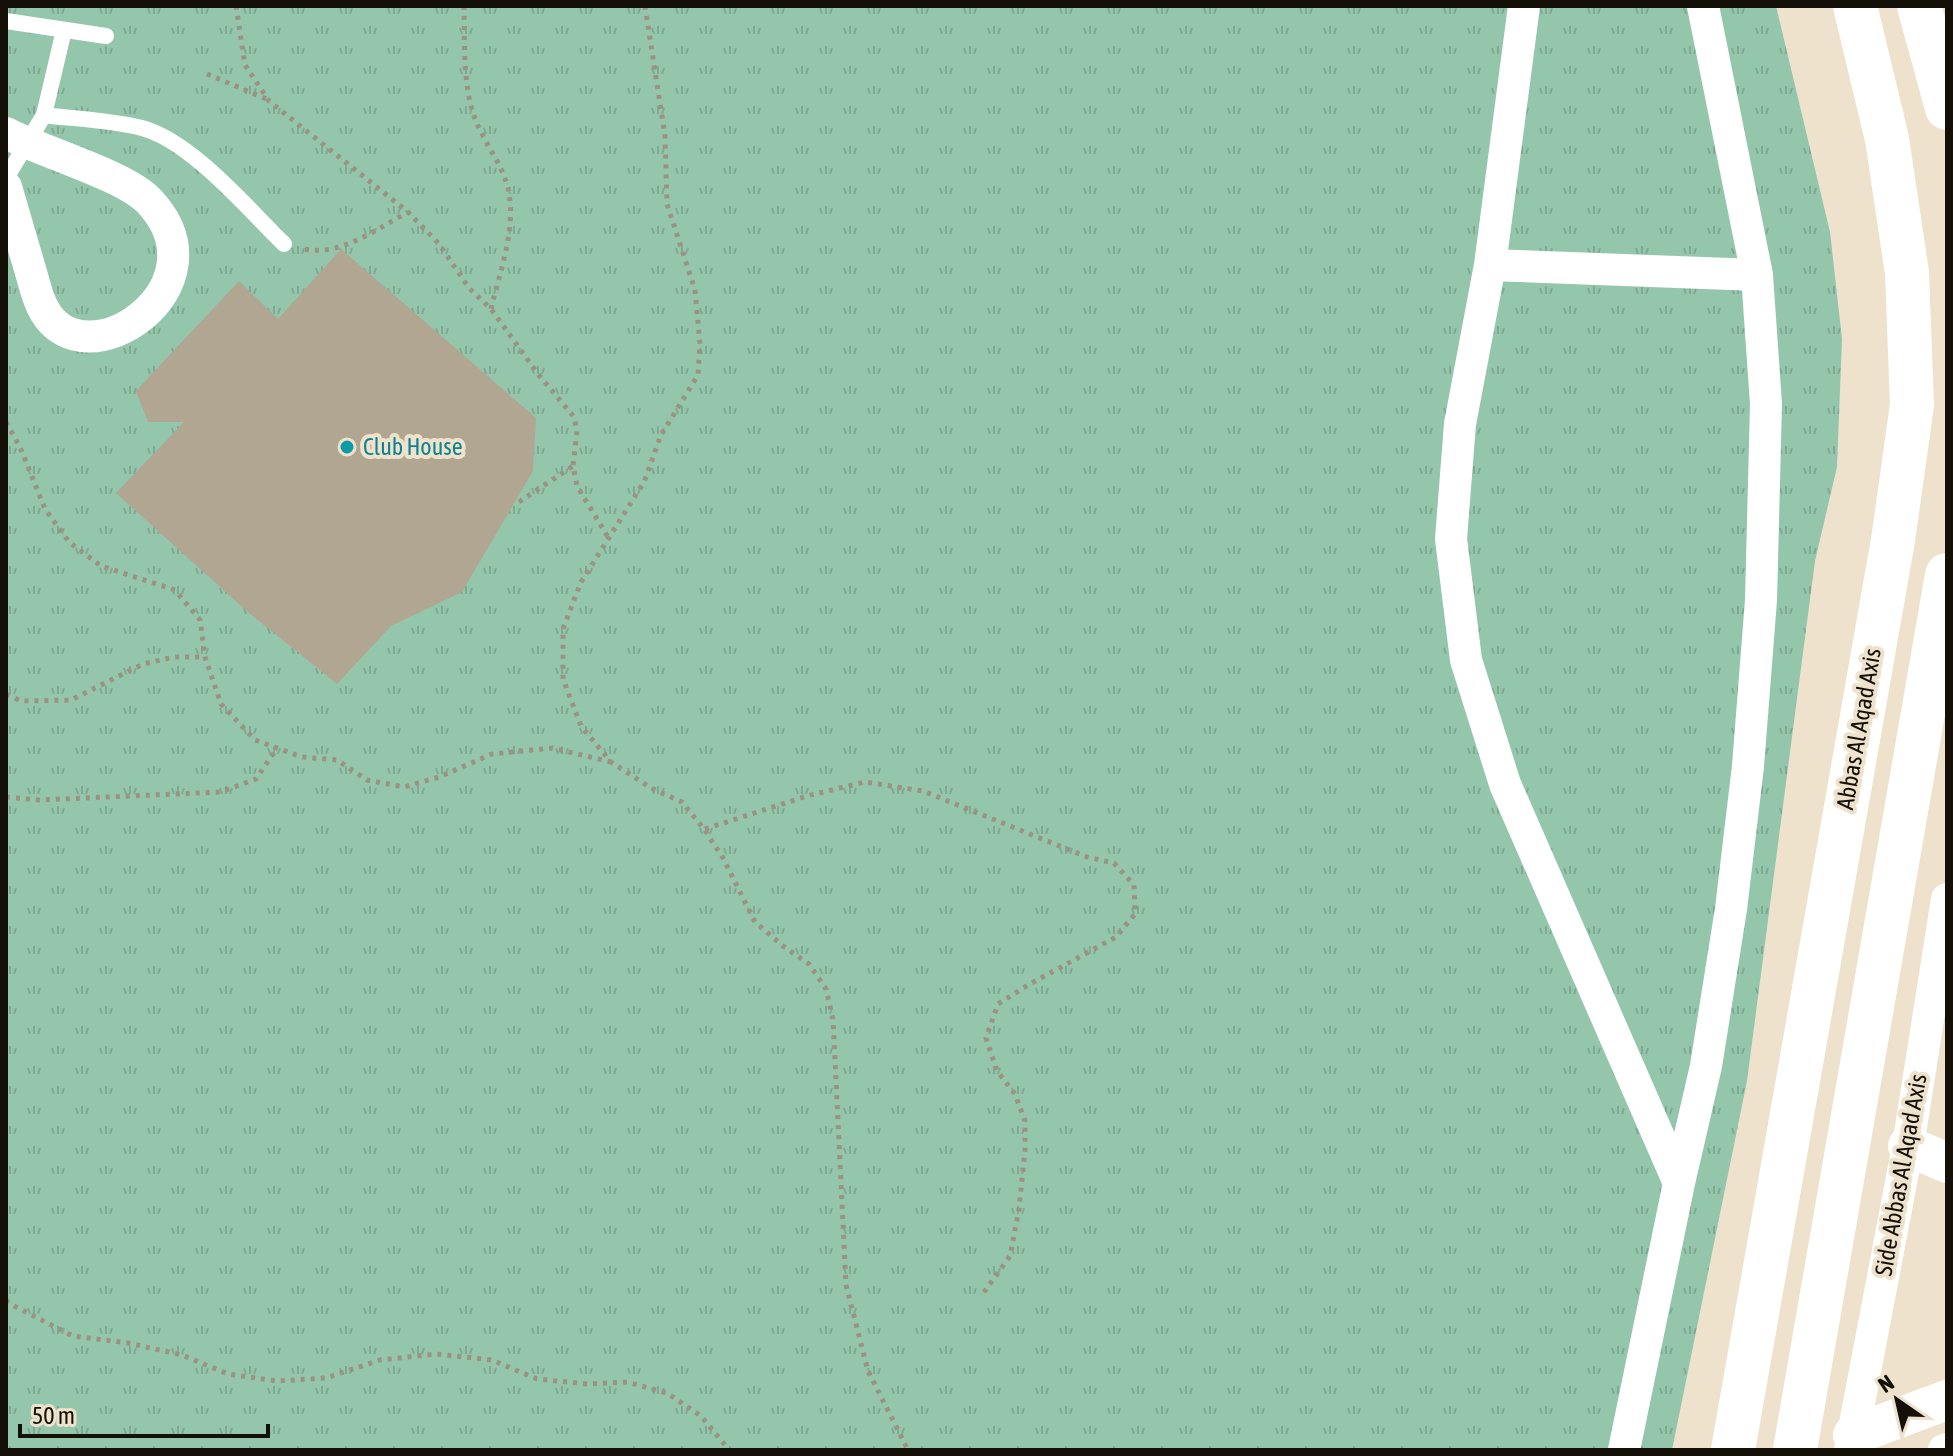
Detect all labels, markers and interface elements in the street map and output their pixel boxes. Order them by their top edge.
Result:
place label: Club House [363,433,463,460]
marker: Club House [338,438,356,456]
street label: Abbas Al Aqad Axis [1831,646,1886,812]
street label: Side Abbas Al Aqad Axis [1869,1072,1932,1278]
north arrow [1857,1360,1937,1440]
text: N [1873,1369,1898,1398]
scale bar [20,1388,268,1438]
text: 50 m [32,1402,75,1429]

